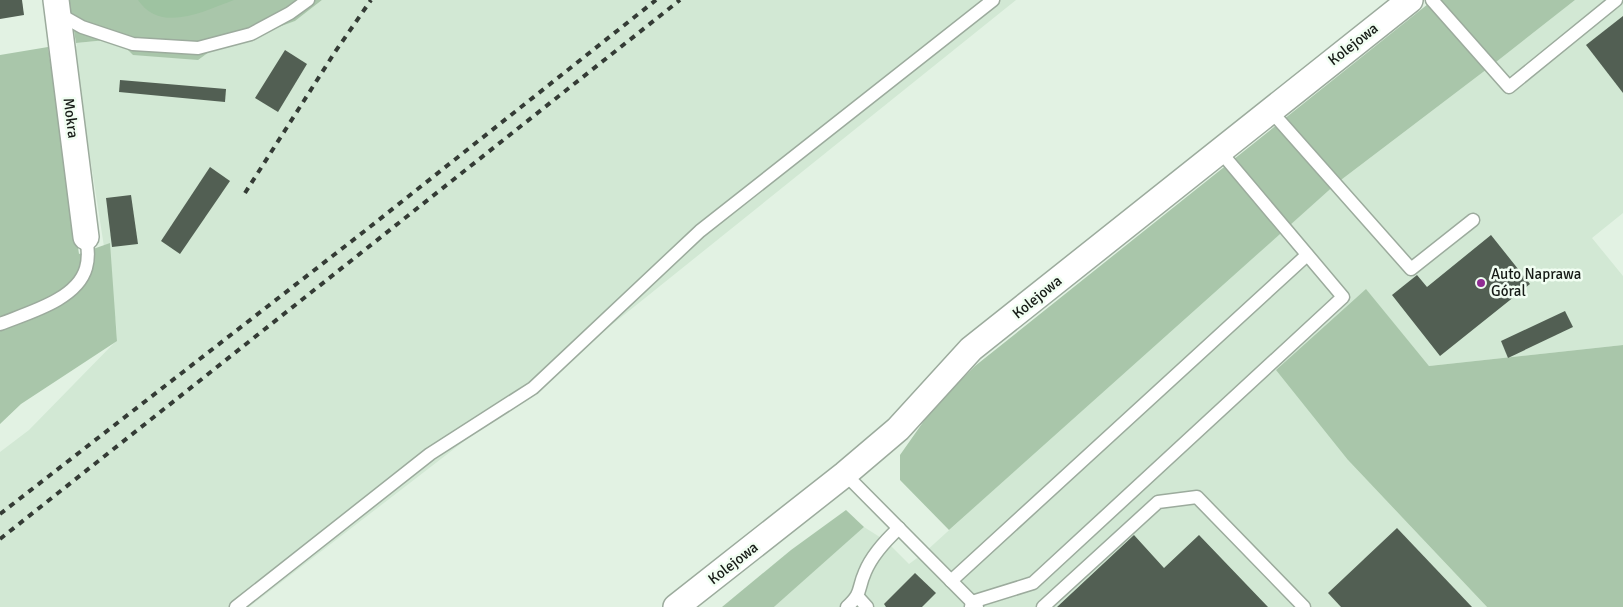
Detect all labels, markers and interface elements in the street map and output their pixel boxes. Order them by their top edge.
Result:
street label: Kolejowa [1324,19,1382,69]
street label: Mokra [60,97,82,139]
place label: Auto Naprawa Góral [1491,265,1581,300]
street label: Kolejowa [1009,272,1065,322]
marker: Auto Naprawa Góral [1475,277,1487,289]
street label: Kolejowa [704,538,762,588]

